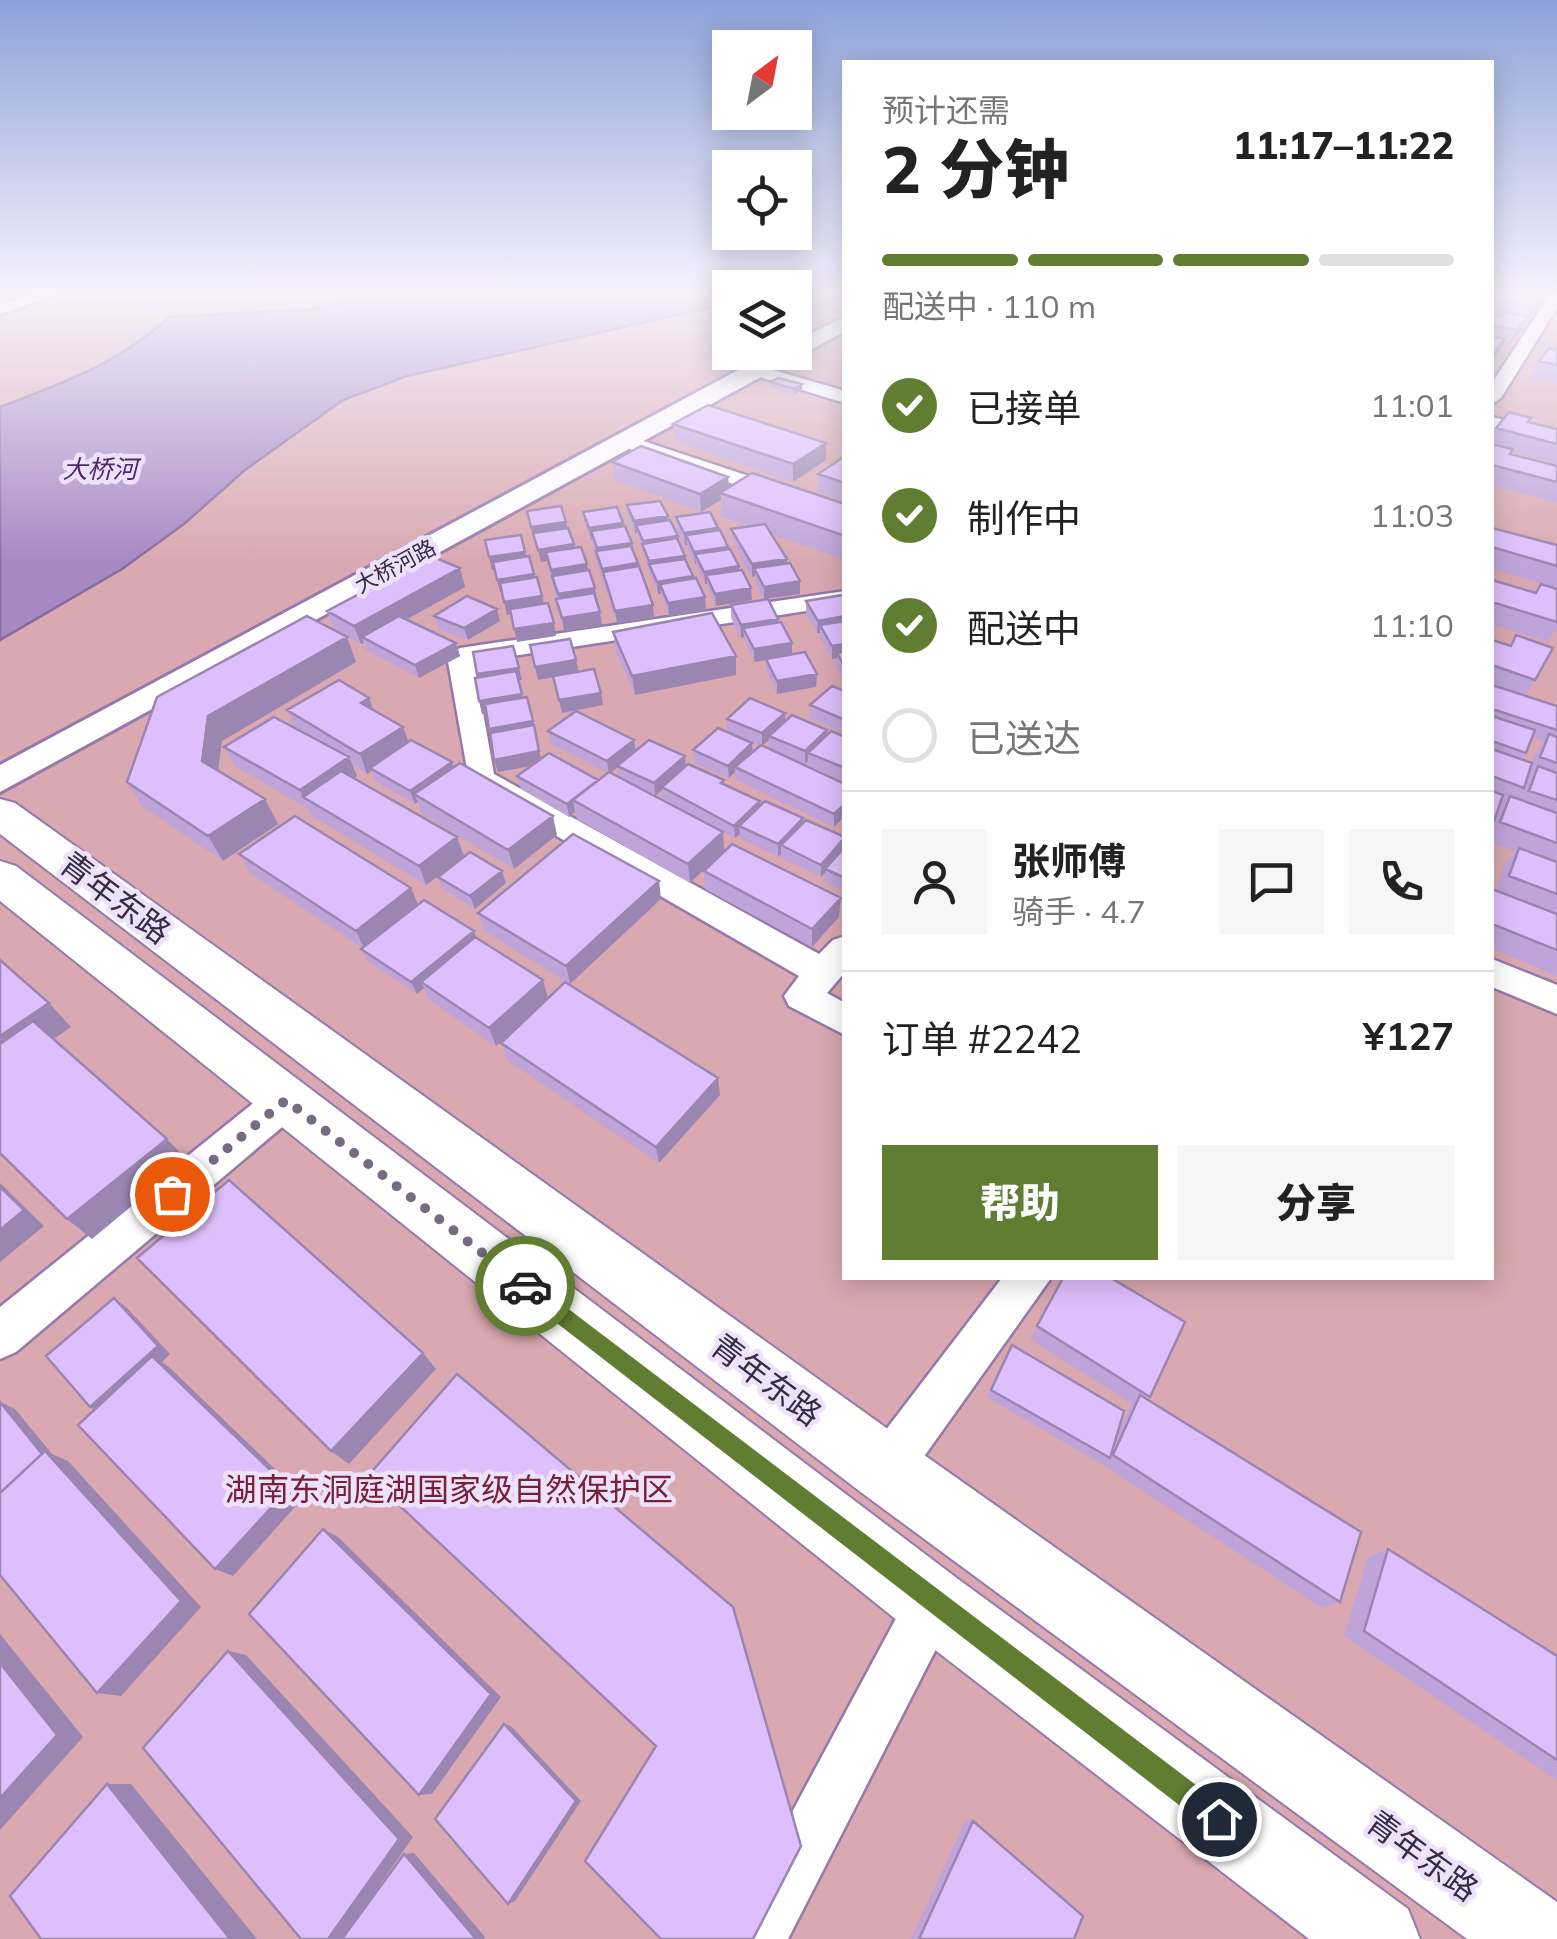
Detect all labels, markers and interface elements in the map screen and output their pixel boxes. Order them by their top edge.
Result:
north arrow [712,30,812,130]
map controls [712,30,812,370]
text: 预计还需 [882,90,1010,130]
text: 11:17–11:22 [1233,121,1454,169]
text: 2 分钟 [882,128,1069,209]
button: locate [712,150,812,250]
button: layers [712,270,812,370]
text: 配送中 · 110 m [882,286,1096,326]
icon: check [882,378,937,433]
text: 已接单 [967,384,1081,432]
text: 11:01 [1370,385,1454,425]
water label: 大桥河 [62,453,141,484]
icon: check [882,488,937,543]
text: 制作中 [967,494,1081,542]
text: 11:03 [1370,495,1454,535]
street label: 大桥河路 [350,533,440,599]
icon: check [882,598,937,653]
text: 配送中 [967,604,1081,652]
text: 11:10 [1370,605,1454,645]
text: 已送达 [967,714,1081,762]
button: person [882,829,987,934]
button: chat [1219,829,1324,934]
button: phone [1349,829,1454,934]
text: 张师傅 [1012,837,1126,885]
street label: 青年东路 [52,843,179,952]
text: 骑手 · 4.7 [1012,891,1146,931]
text: ¥127 [1363,1012,1454,1060]
text: 订单 #2242 [882,1015,1082,1063]
button: 帮助 [882,1145,1158,1260]
button: 分享 [1178,1145,1454,1260]
pin [130,1152,215,1237]
icon: bag [145,1167,200,1222]
courier [475,1236,575,1336]
icon: car [498,1259,553,1314]
street label: 青年东路 [703,1325,830,1434]
park label: 湖南东洞庭湖国家级自然保护区 [225,1469,673,1509]
pin [1177,1777,1262,1862]
icon: home [1192,1792,1247,1847]
street label: 青年东路 [1359,1801,1486,1909]

